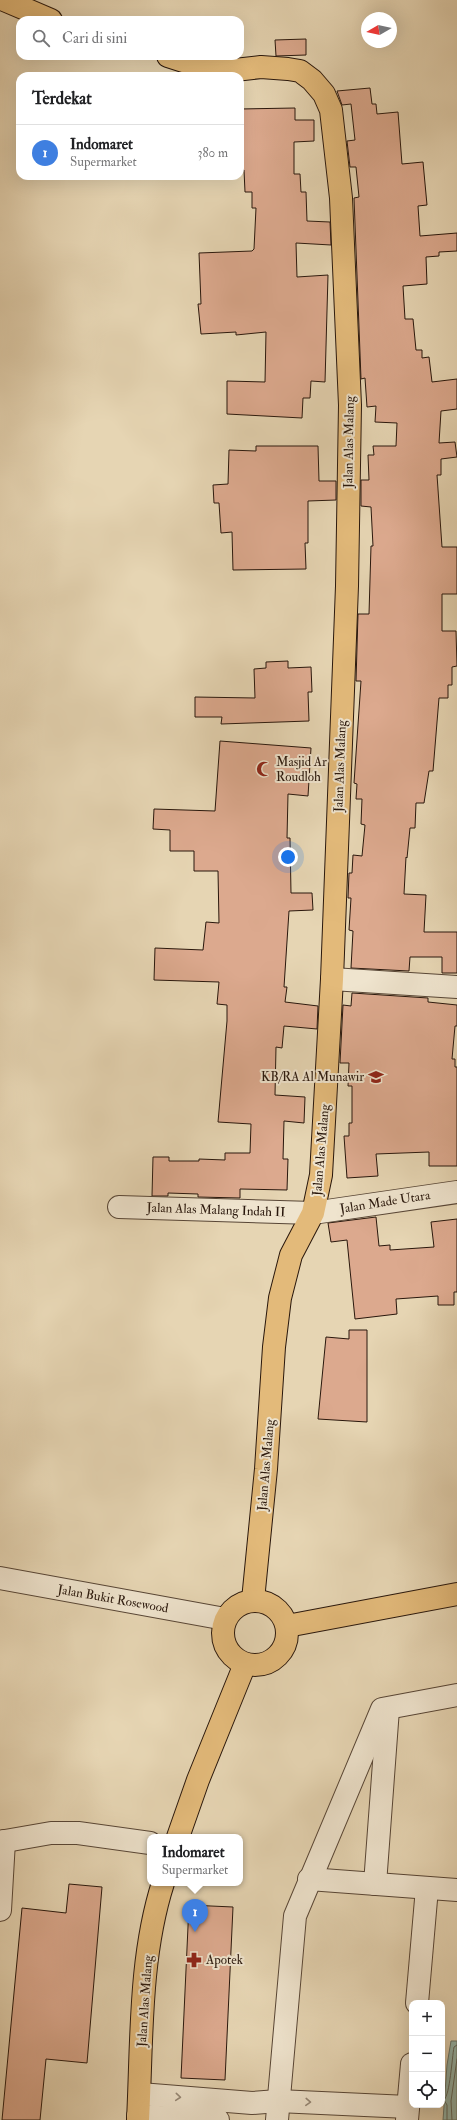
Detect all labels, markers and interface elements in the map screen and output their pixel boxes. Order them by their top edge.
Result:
north arrow [361,12,397,48]
search box [16,16,244,60]
icon: search [30,27,52,49]
text: Cari di sini [62,29,127,48]
text: Terdekat [32,88,92,109]
text: Indomaret [70,135,133,154]
text: 1 [43,145,47,161]
text: 380 m [197,145,228,161]
text: Supermarket [70,154,137,170]
street label: Jalan Alas Malang [340,395,358,489]
street label: Jalan Alas Malang [330,719,350,813]
place label: Masjid Ar Roudloh [276,754,327,785]
mosque icon: Masjid Ar Roudloh [255,760,273,778]
your location [278,847,298,867]
school or university icon: KB/RA Al Munawir [367,1068,385,1086]
place label: KB/RA Al Munawir [261,1069,364,1085]
street label: Jalan Alas Malang [309,1103,333,1198]
street label: Jalan Made Utara [338,1187,432,1217]
street label: Jalan Alas Malang Indah II [145,1200,286,1220]
street label: Jalan Alas Malang [254,1418,278,1513]
street label: Jalan Bukit Rosewood [55,1581,170,1617]
popup [147,1834,243,1886]
text: Indomaret [162,1843,225,1862]
text: Supermarket [162,1862,228,1878]
pin: 1 [182,1899,208,1932]
pharmacy icon: Apotek [185,1951,203,1969]
place label: Apotek [205,1952,244,1969]
street label: Jalan Alas Malang [134,1954,156,2049]
map controls [409,2000,445,2108]
button: + [409,2000,445,2036]
button: − [409,2036,445,2072]
button: locate [409,2072,445,2108]
one-way arrow [175,2092,181,2101]
one-way arrow [305,2098,311,2106]

